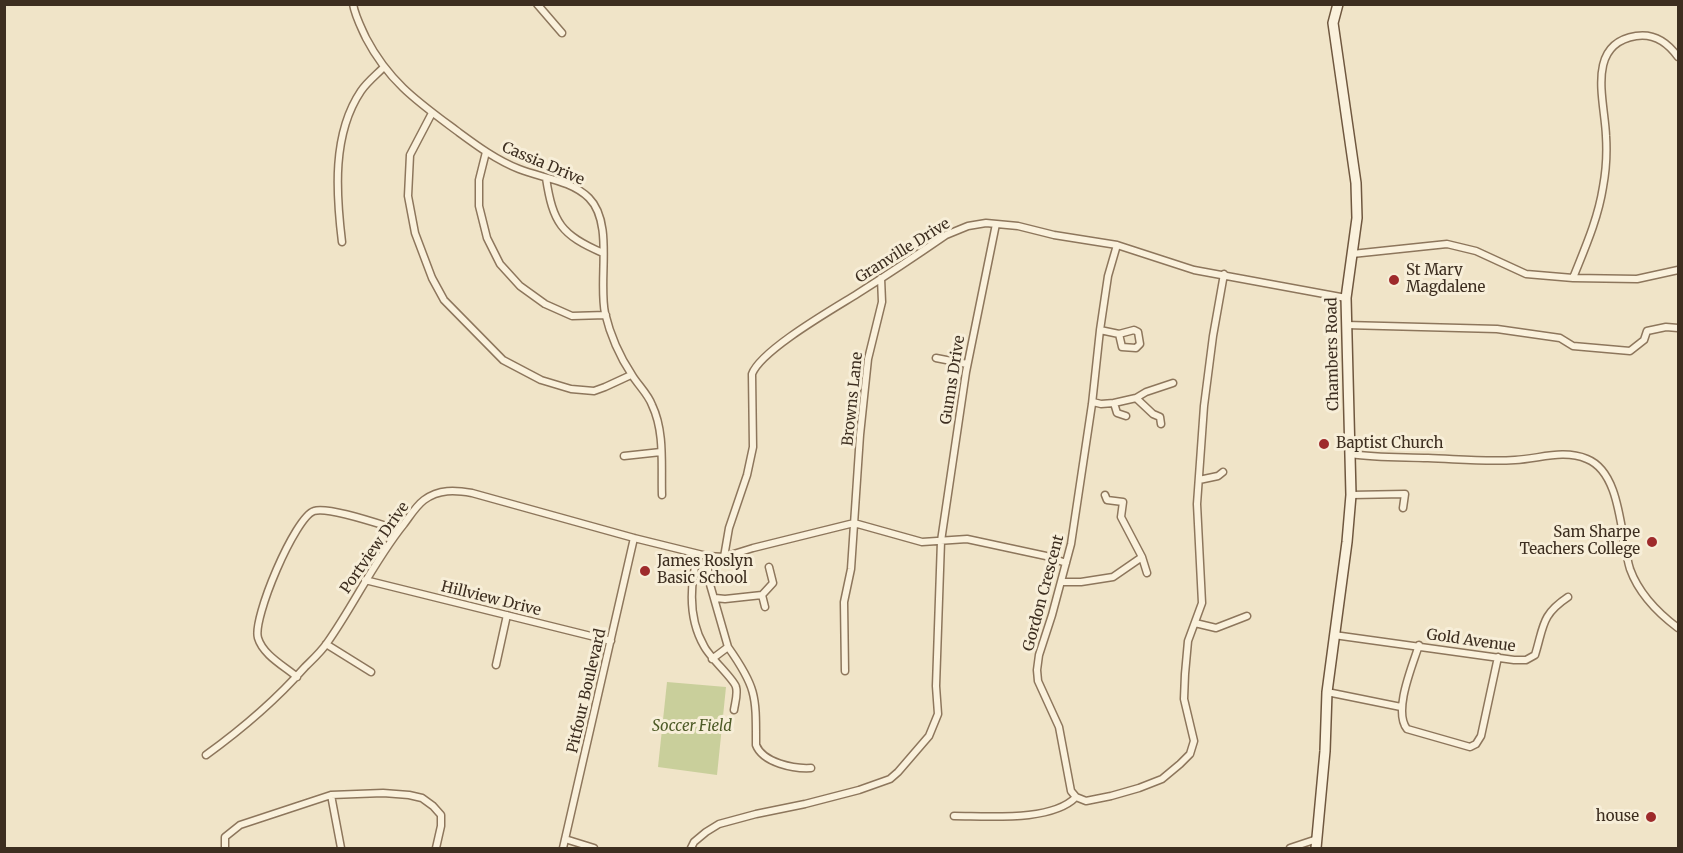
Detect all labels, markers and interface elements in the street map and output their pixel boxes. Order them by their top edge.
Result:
street label: Cassia Drive [499,139,587,189]
street label: Granville Drive [852,215,954,287]
place label: St Mary Magdalene [1406,262,1485,297]
marker: St Mary Magdalene [1387,273,1401,287]
street label: Chambers Road [1323,297,1343,411]
street label: Gunns Drive [937,334,969,426]
street label: Browns Lane [839,351,867,447]
place label: Baptist Church [1336,435,1443,453]
marker: Baptist Church [1317,437,1331,451]
street label: Portview Drive [337,499,413,597]
place label: Sam Sharpe Teachers College [1519,524,1640,559]
street label: Gordon Crescent [1020,533,1068,653]
marker: Sam Sharpe Teachers College [1645,535,1659,549]
place label: James Roslyn Basic School [657,553,753,588]
marker: James Roslyn Basic School [638,564,652,578]
street label: Hillview Drive [439,578,543,620]
street label: Gold Avenue [1425,626,1517,656]
street label: Pitfour Boulevard [564,627,610,755]
park label: Soccer Field [652,718,732,736]
place label: house [1596,808,1639,826]
marker: house [1644,810,1658,824]

